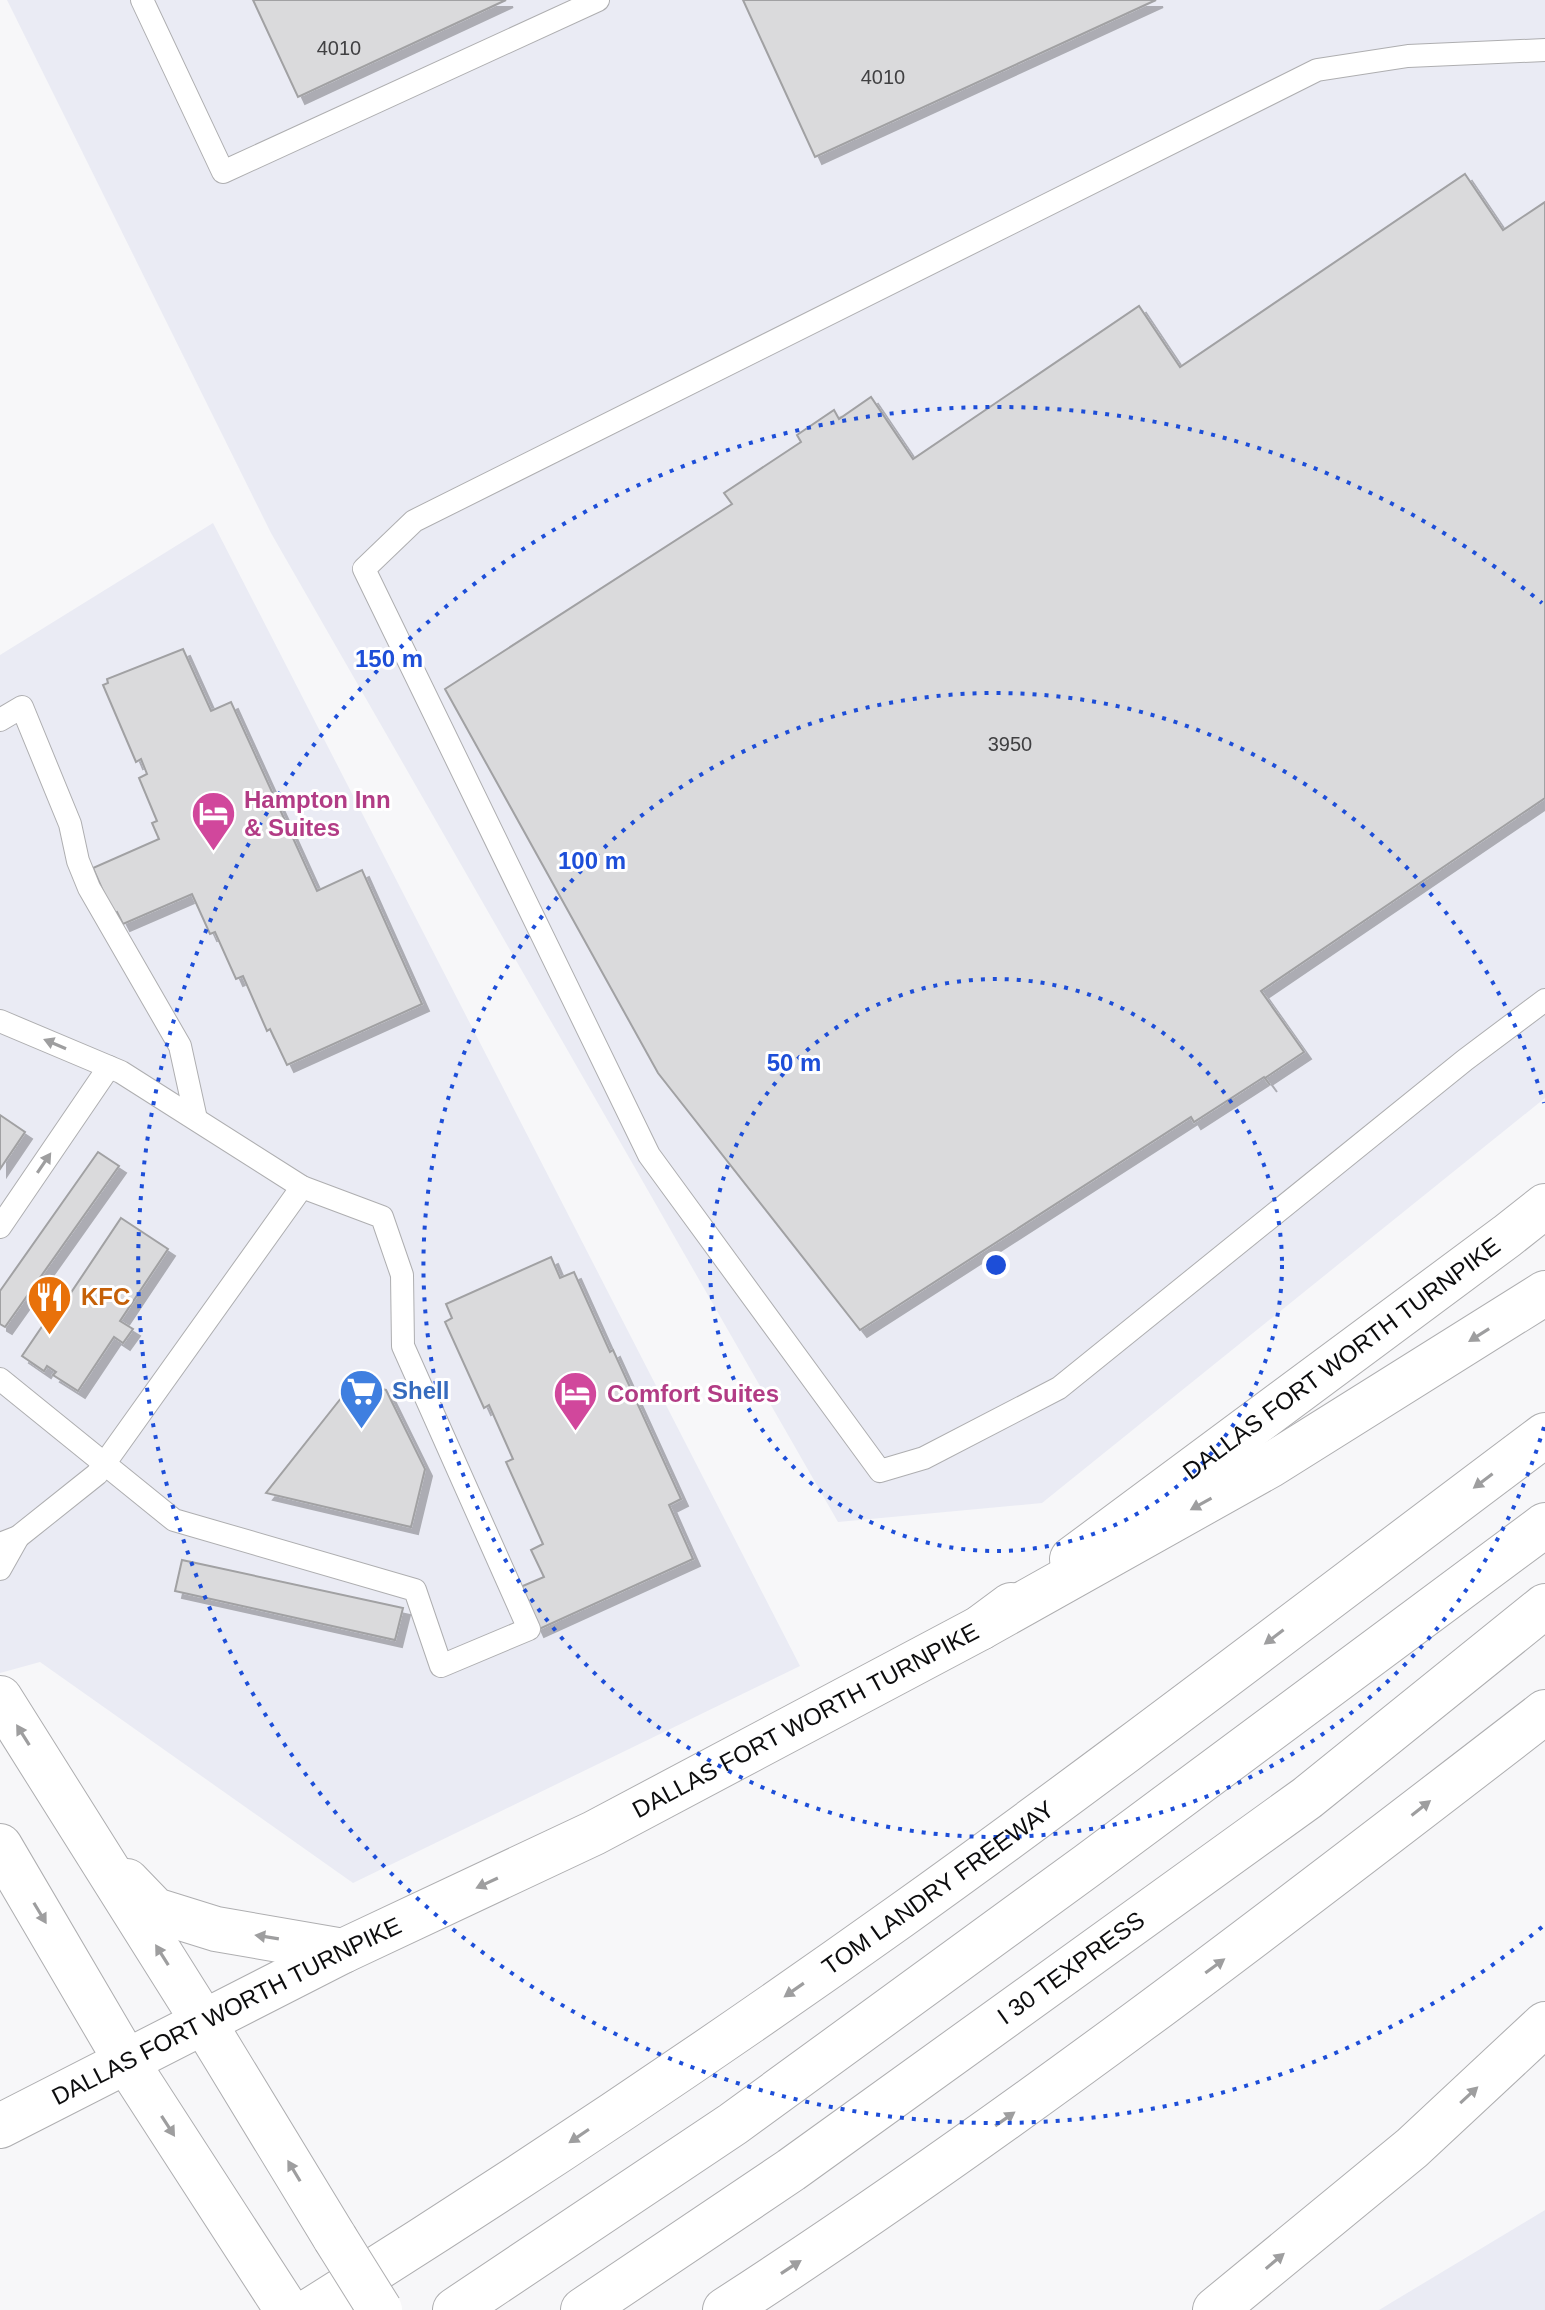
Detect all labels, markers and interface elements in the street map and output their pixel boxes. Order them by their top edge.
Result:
house number: 4010 [317,37,361,59]
house number: 4010 [861,66,905,88]
text: 150 m [355,645,423,672]
house number: 3950 [988,733,1032,755]
place label: Hampton Inn & Suites [244,786,391,841]
hotel icon: Hampton Inn & Suites [189,790,237,853]
text: 100 m [558,847,626,874]
one-way arrow [43,1037,67,1050]
text: 50 m [767,1049,821,1076]
one-way arrow [36,1152,51,1173]
street label: DALLAS FORT WORTH TURNPIKE [1178,1232,1505,1485]
centre of rings [982,1251,1010,1279]
restaurant icon: KFC [26,1273,74,1336]
place label: KFC [81,1283,130,1310]
one-way arrow [1468,1327,1490,1341]
supermarket icon: Shell [337,1367,385,1430]
hotel icon: Comfort Suites [552,1370,600,1433]
place label: Shell [392,1377,449,1404]
place label: Comfort Suites [607,1380,779,1407]
one-way arrow [1472,1473,1493,1489]
one-way arrow [1190,1497,1213,1511]
street label: DALLAS FORT WORTH TURNPIKE [628,1617,983,1823]
one-way arrow [1264,1629,1285,1645]
one-way arrow [17,1724,31,1746]
street label: TOM LANDRY FREEWAY [817,1795,1059,1980]
one-way arrow [1411,1800,1431,1817]
one-way arrow [475,1876,498,1890]
one-way arrow [33,1902,47,1924]
street label: I 30 TEXPRESS [992,1906,1149,2030]
street label: DALLAS FORT WORTH TURNPIKE [47,1912,405,2110]
one-way arrow [254,1930,279,1943]
one-way arrow [155,1944,169,1966]
one-way arrow [1204,1959,1225,1975]
one-way arrow [783,1982,805,1998]
one-way arrow [1459,2086,1478,2104]
one-way arrow [994,2112,1015,2127]
one-way arrow [161,2115,175,2137]
one-way arrow [569,2129,590,2144]
one-way arrow [288,2160,302,2182]
one-way arrow [1265,2253,1285,2270]
one-way arrow [780,2260,801,2275]

